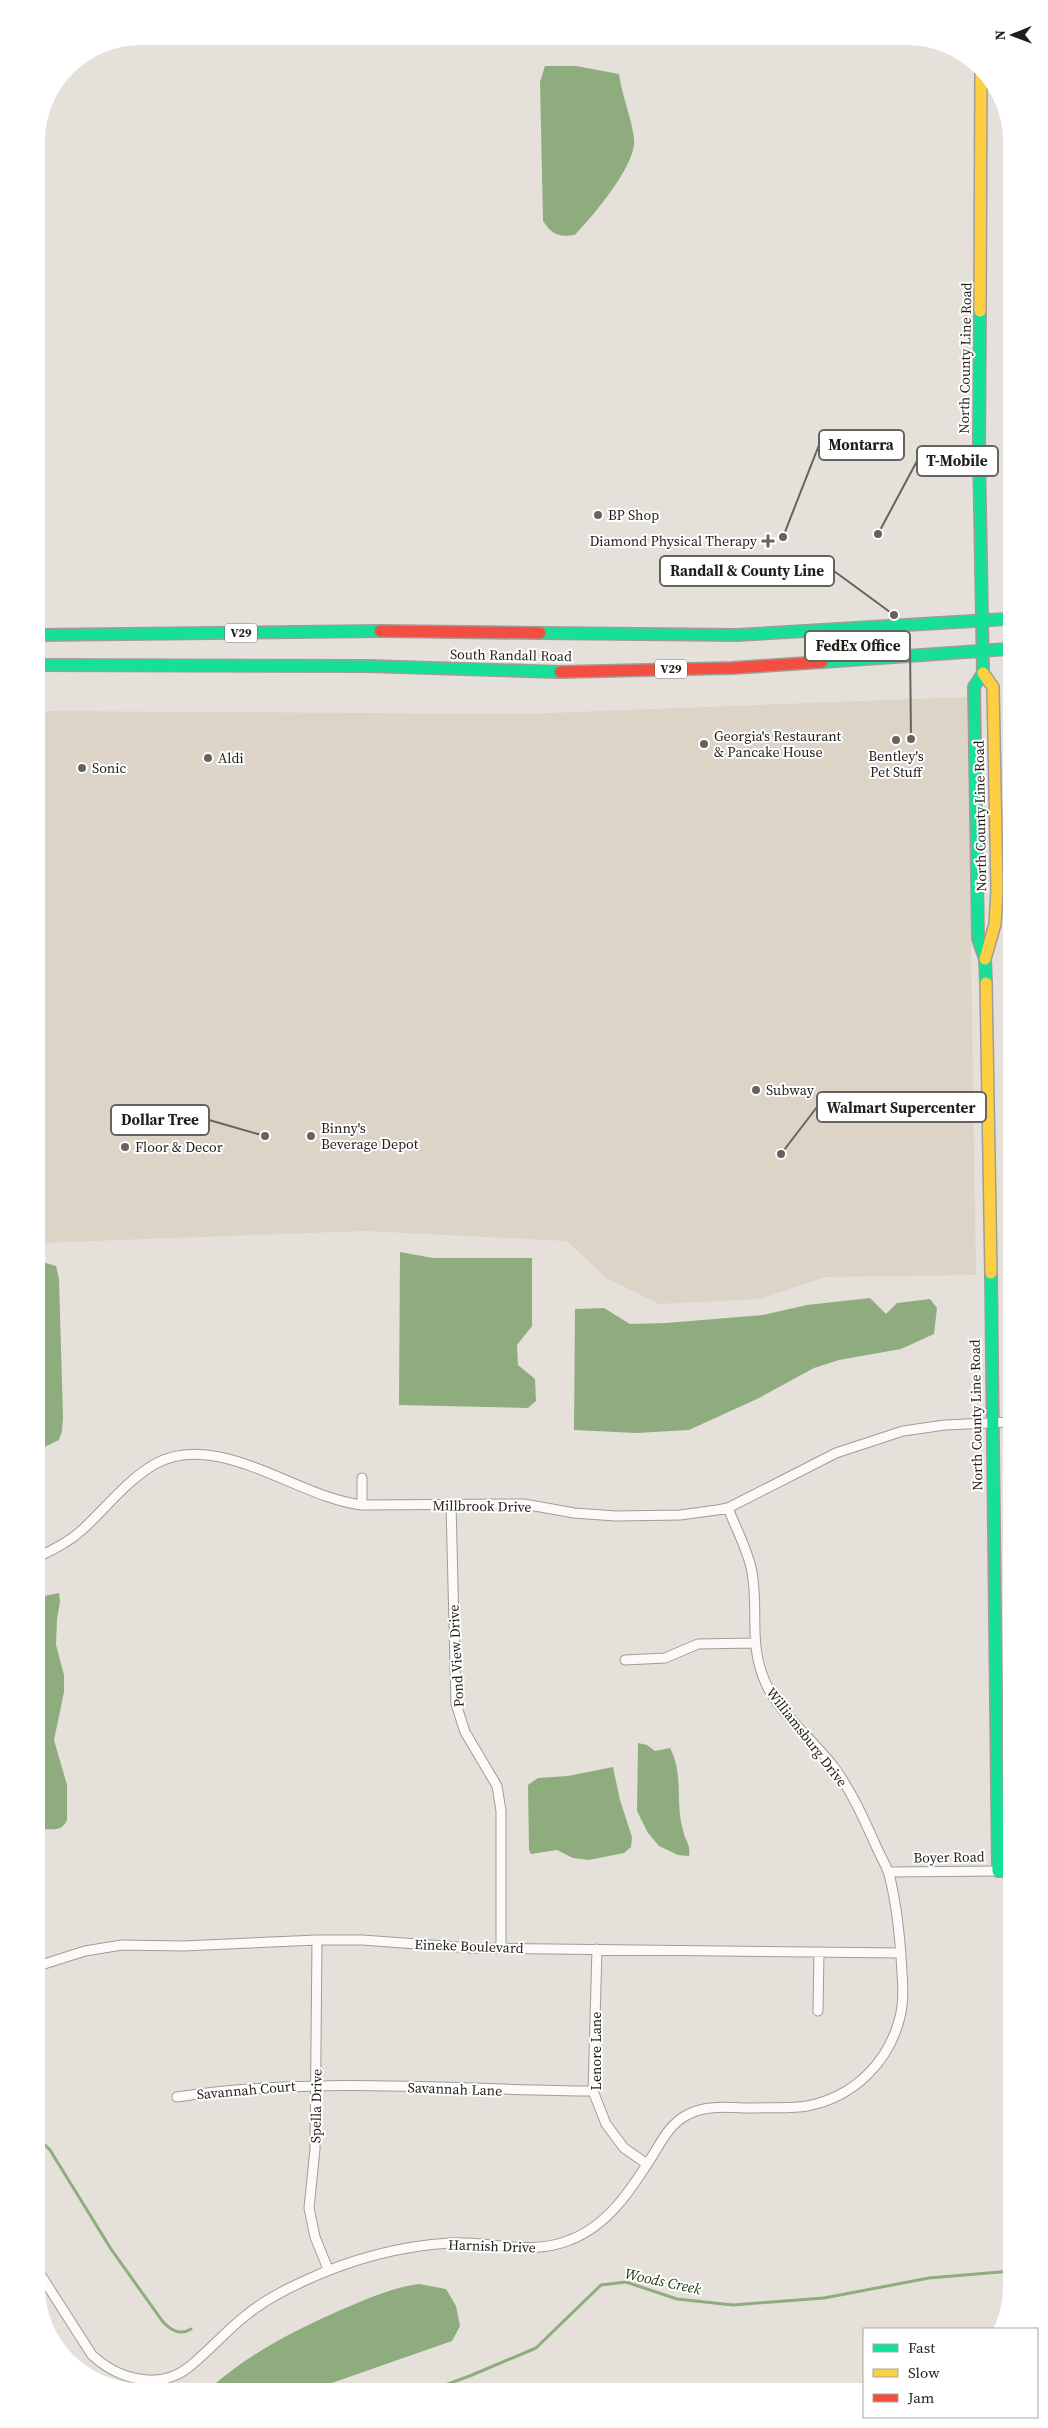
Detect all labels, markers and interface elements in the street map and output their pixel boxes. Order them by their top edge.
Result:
north arrow [988,10,1038,60]
text: N [990,30,1010,41]
street label: North County Line Road [954,282,976,434]
callout: Montarra [819,430,904,460]
text: Montarra [828,434,895,455]
callout: T-Mobile [917,446,998,476]
text: T-Mobile [926,450,988,471]
place label: BP Shop [608,505,659,525]
marker: BP Shop [592,509,604,521]
place label: Diamond Physical Therapy [589,531,758,551]
marker: Diamond Physical Therapy [761,534,775,548]
callout: Randall & County Line [660,556,834,586]
text: Randall & County Line [670,560,824,581]
road number: V29 [225,624,257,642]
callout: FedEx Office [805,631,910,661]
text: FedEx Office [816,635,901,656]
street label: South Randall Road [450,644,572,666]
road number: V29 [655,660,687,679]
place label: Georgia's Restaurant & Pancake House [714,726,842,762]
marker: Bentley's Pet Stuff [890,734,902,746]
marker: Georgia's Restaurant & Pancake House [698,738,710,750]
street label: North County Line Road [969,740,991,892]
place label: Bentley's Pet Stuff [868,746,924,782]
place label: Aldi [218,748,244,768]
marker: Aldi [202,752,214,764]
place label: Sonic [92,758,127,778]
marker: Sonic [76,762,88,774]
place label: Subway [766,1080,815,1100]
marker: Subway [750,1084,762,1096]
callout: Walmart Supercenter [817,1092,986,1122]
text: Walmart Supercenter [827,1097,975,1118]
callout: Dollar Tree [111,1105,209,1135]
text: Dollar Tree [121,1109,199,1130]
place label: Binny's Beverage Depot [321,1118,419,1154]
marker: Binny's Beverage Depot [305,1130,317,1142]
place label: Floor & Decor [135,1137,223,1157]
marker: Floor & Decor [119,1141,131,1153]
street label: North County Line Road [965,1339,987,1491]
street label: Millbrook Drive [432,1495,532,1517]
street label: Pond View Drive [443,1604,469,1708]
street label: Williamsburg Drive [762,1683,852,1791]
street label: Boyer Road [913,1846,985,1868]
street label: Eineke Boulevard [414,1934,524,1958]
street label: Lenore Lane [586,2012,606,2090]
street label: Spella Drive [305,2069,327,2143]
street label: Savannah Court [196,2076,297,2104]
street label: Savannah Lane [407,2077,503,2101]
street label: Harnish Drive [448,2234,536,2258]
water label: Woods Creek [623,2263,704,2300]
legend [863,2328,1038,2418]
text: Fast [908,2337,935,2358]
text: Slow [908,2362,940,2383]
text: Jam [907,2387,935,2408]

